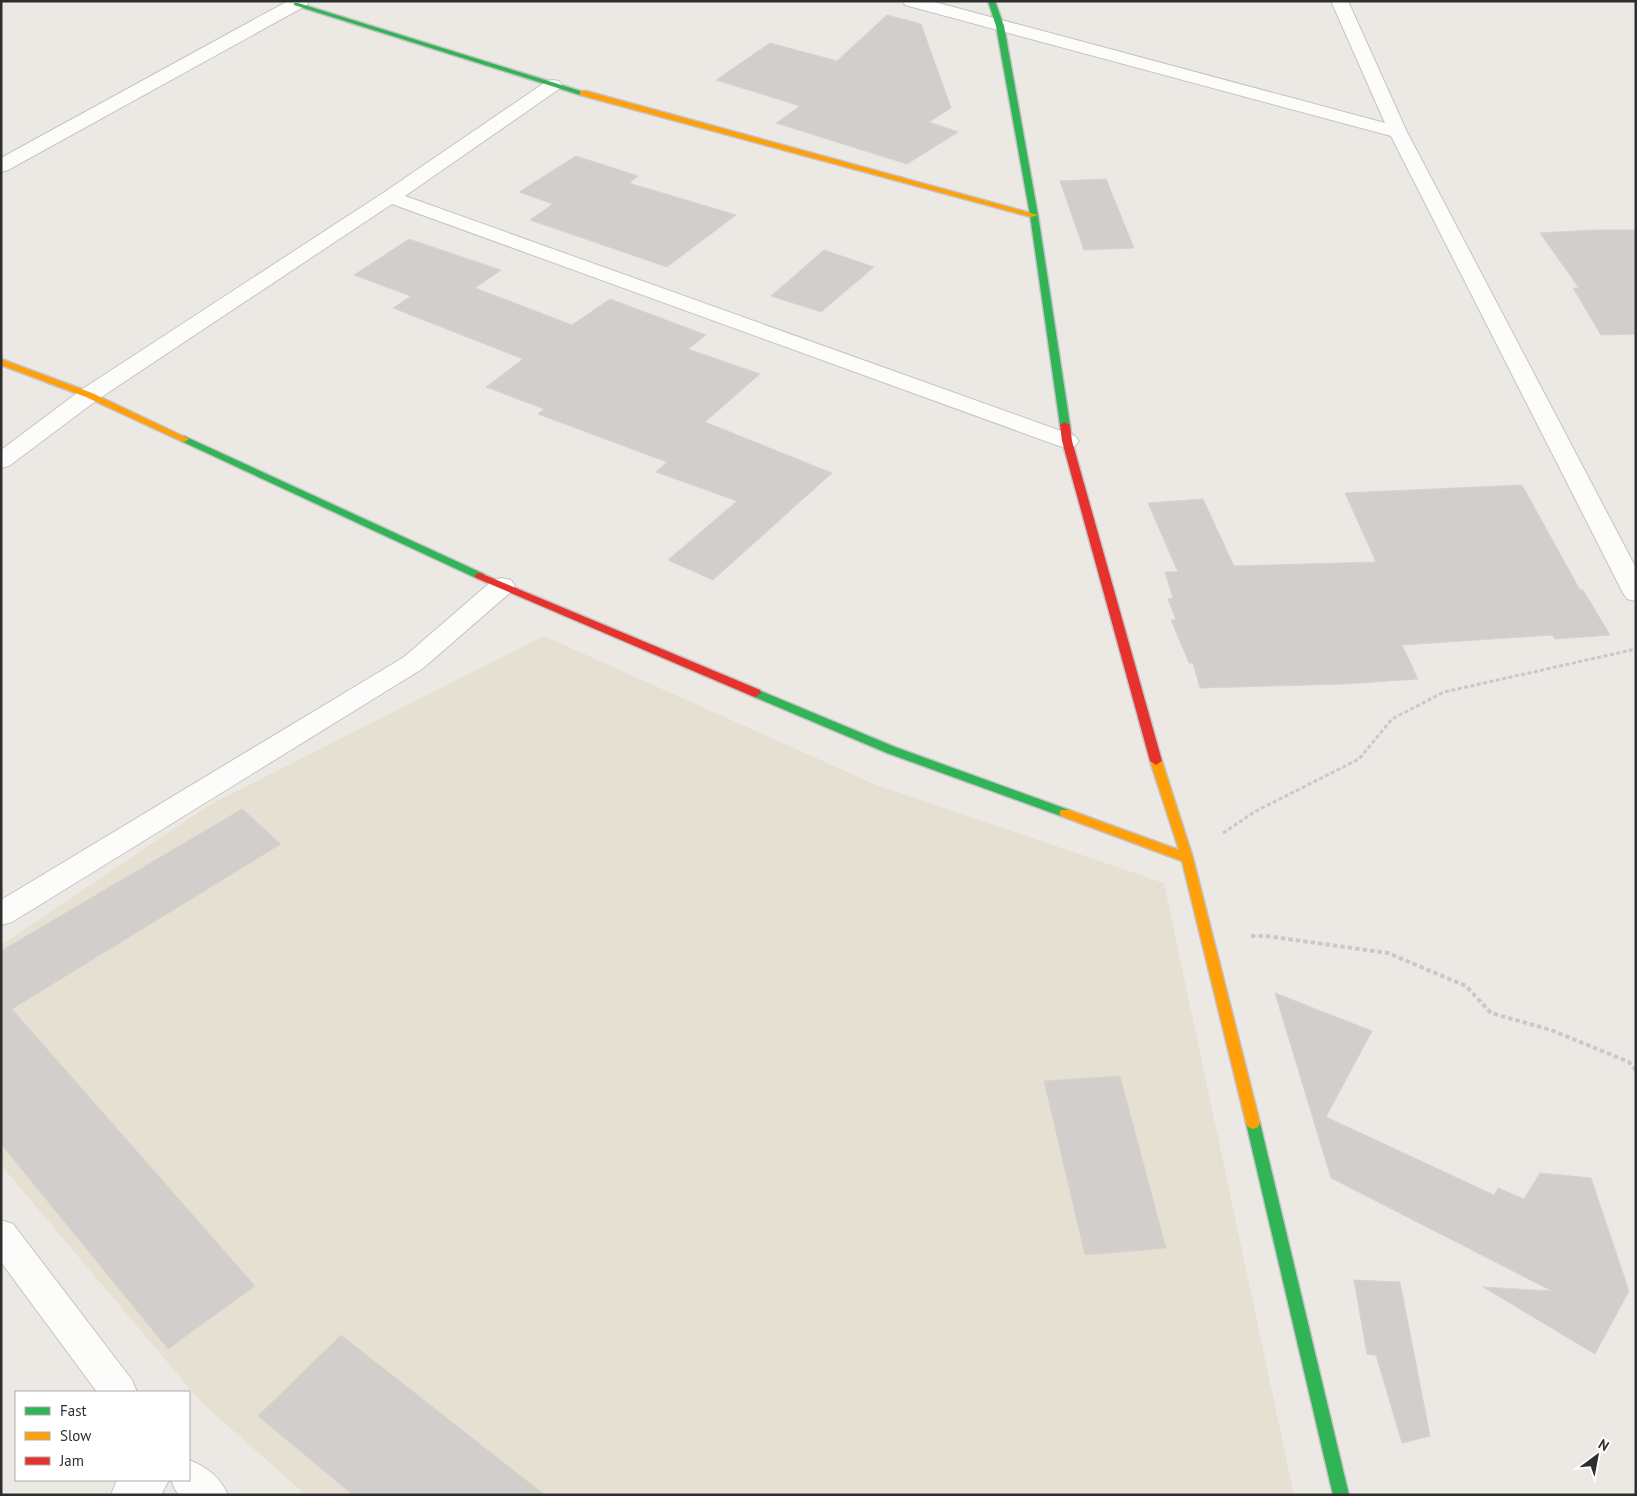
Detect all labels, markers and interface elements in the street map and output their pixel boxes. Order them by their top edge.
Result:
legend [15,1391,190,1481]
text: Fast [60,1401,87,1420]
text: Slow [60,1426,91,1445]
north arrow [1572,1431,1622,1481]
text: N [1595,1435,1613,1455]
text: Jam [59,1451,84,1470]

